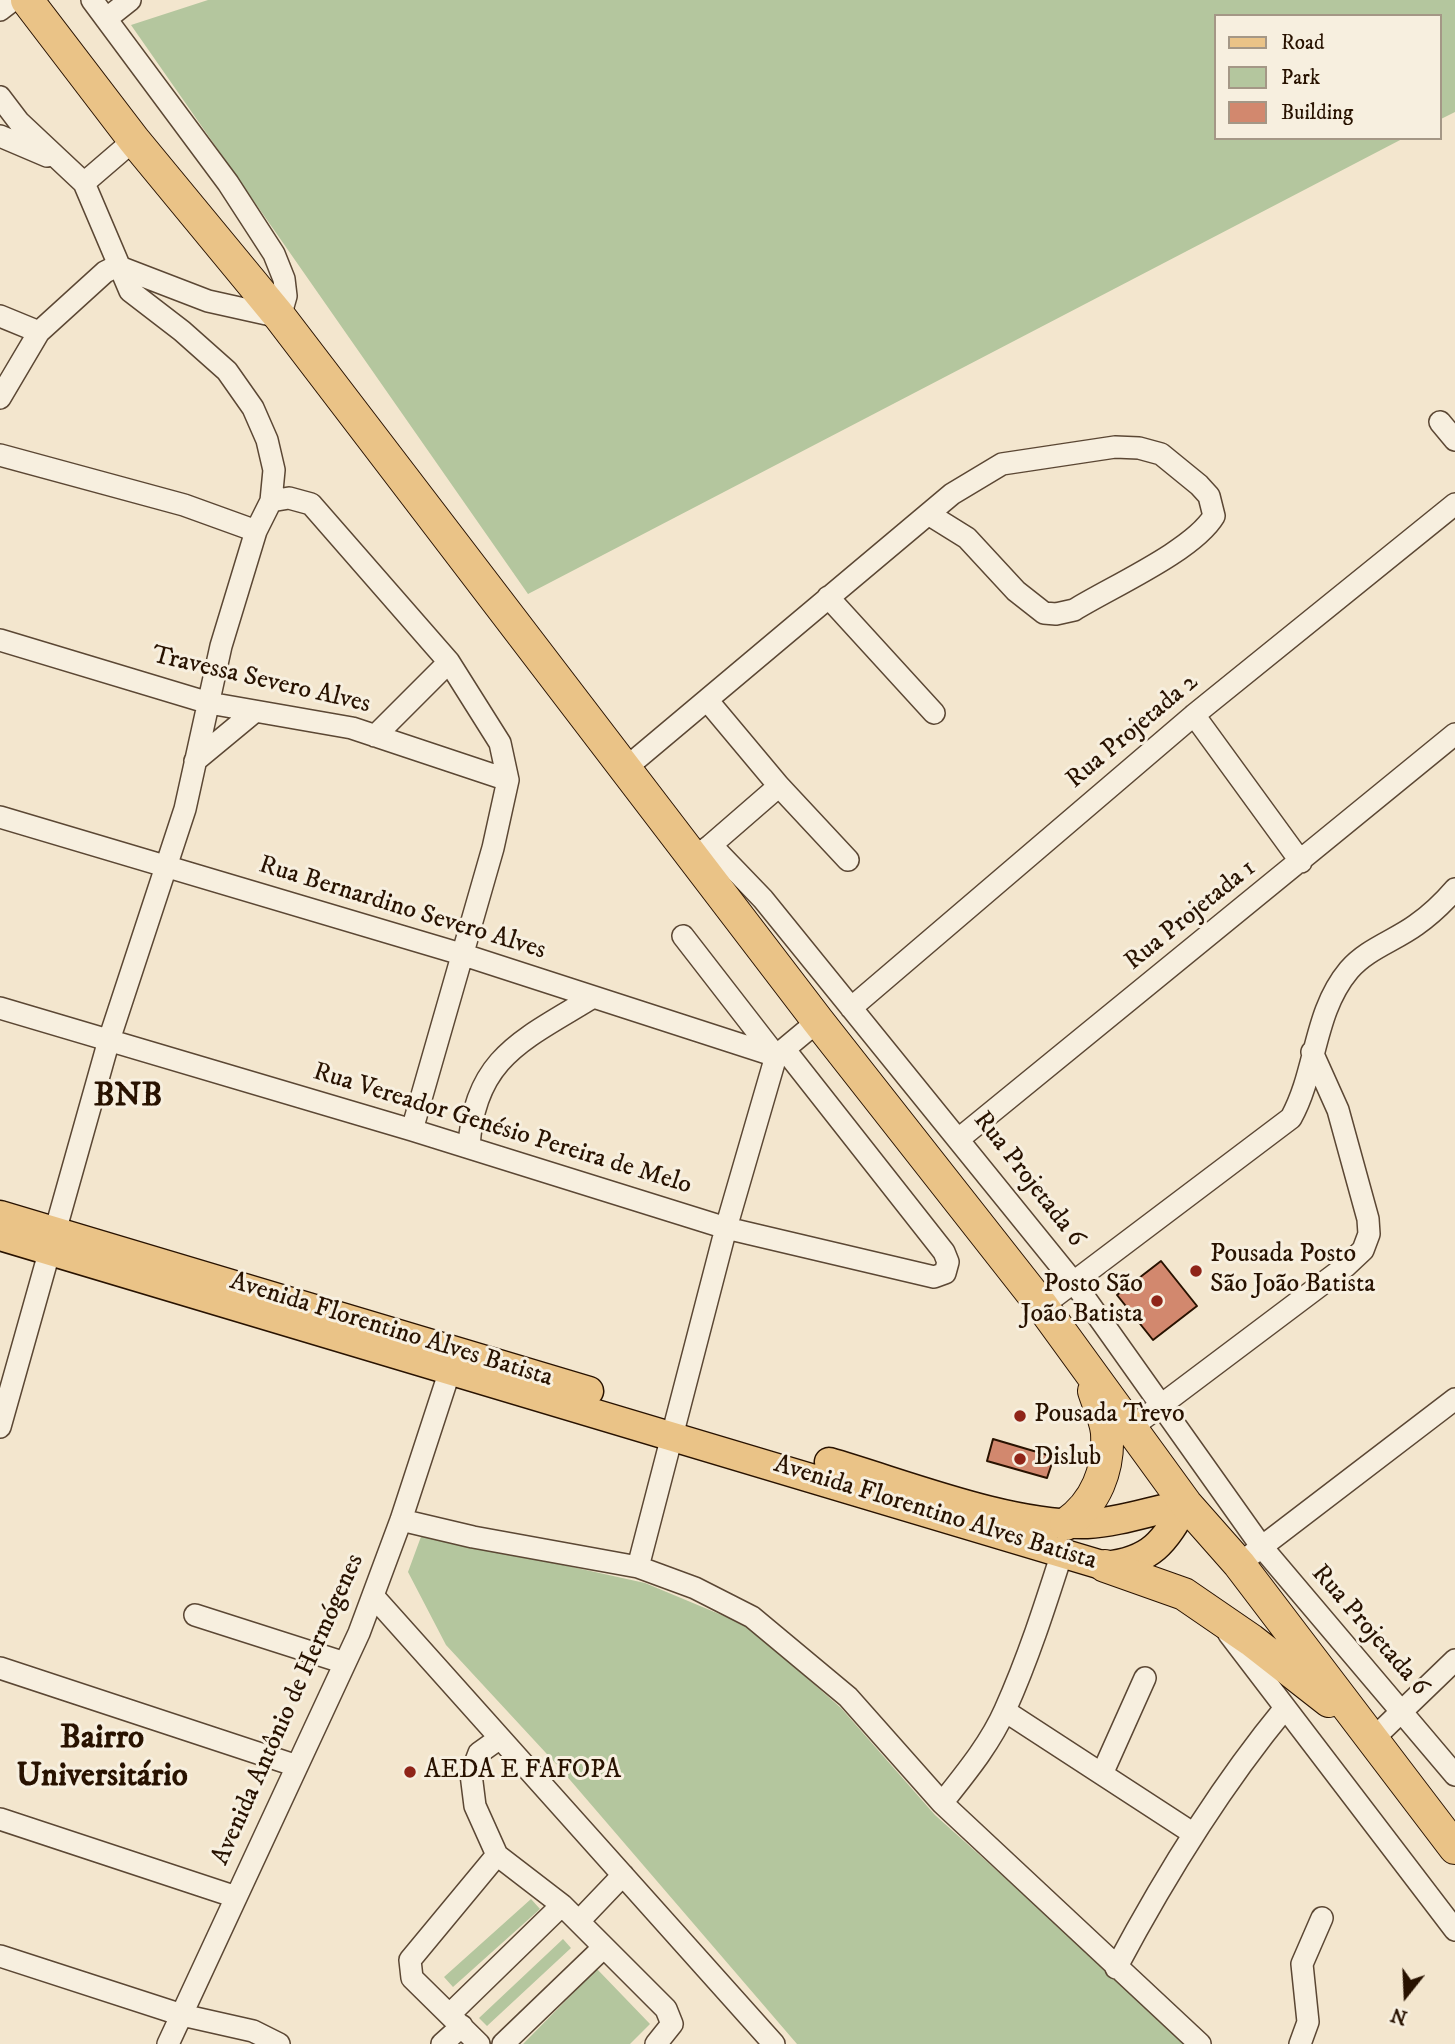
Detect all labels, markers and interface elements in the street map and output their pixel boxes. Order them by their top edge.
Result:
legend [1214,14,1441,140]
text: Road [1281,30,1325,56]
text: Park [1281,65,1320,91]
text: Building [1281,100,1353,126]
street label: Travessa Severo Alves [149,641,373,721]
street label: Rua Projetada 2 [1061,668,1205,796]
street label: Rua Bernardino Severo Alves [255,850,549,968]
street label: Rua Projetada 1 [1119,854,1263,978]
street label: Rua Vereador Genésio Pereira de Melo [309,1057,695,1203]
district label: BNB [94,1078,162,1118]
street label: Rua Projetada 6 [965,1106,1091,1254]
place label: Pousada Posto São João Batista [1210,1240,1375,1302]
marker: Pousada Posto São João Batista [1188,1263,1204,1279]
street label: Avenida Florentino Alves Batista [226,1267,556,1395]
place label: Posto São João Batista [1021,1270,1143,1332]
marker: Posto São João Batista [1149,1293,1165,1309]
place label: Pousada Trevo [1034,1400,1185,1432]
marker: Pousada Trevo [1012,1408,1028,1424]
place label: Dislub [1034,1443,1101,1475]
street label: Avenida Florentino Alves Batista [770,1450,1100,1578]
marker: Dislub [1012,1451,1028,1467]
street label: Avenida Antônio de Hermógenes [206,1550,372,1870]
street label: Rua Projetada 6 [1304,1559,1434,1703]
district label: Bairro Universitário [16,1720,188,1798]
place label: AEDA E FAFOPA [424,1756,621,1788]
marker: AEDA E FAFOPA [402,1764,418,1780]
north arrow [1371,1960,1441,2030]
text: N [1388,2002,1410,2029]

